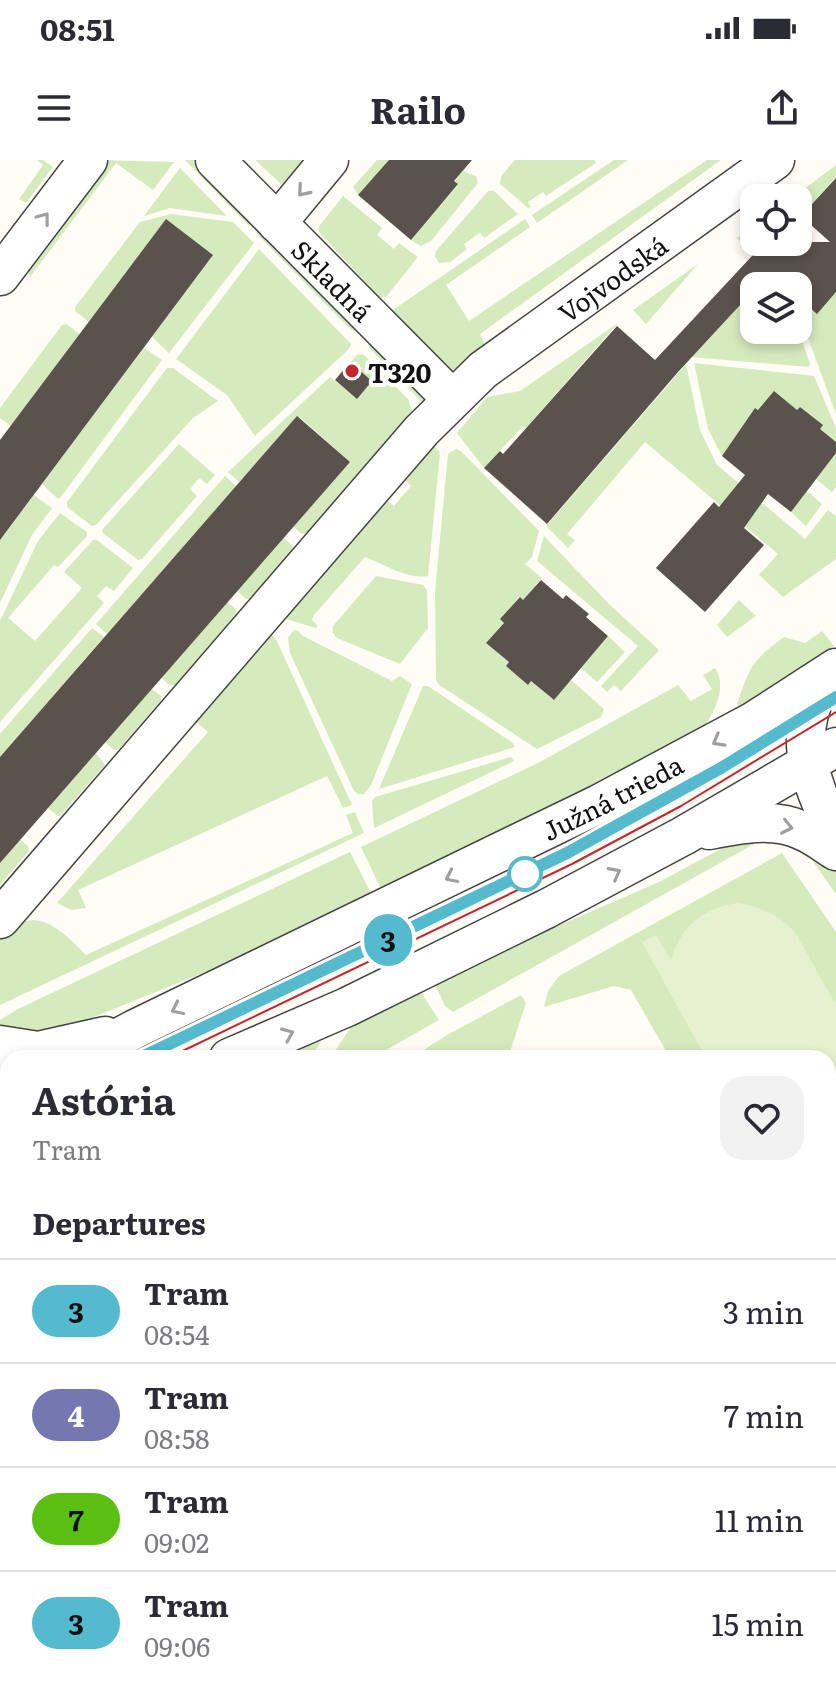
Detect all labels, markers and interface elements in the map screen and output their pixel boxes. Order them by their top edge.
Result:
text: 08:51 [40,6,115,50]
text: Railo [370,82,466,135]
icon: menu [32,86,76,130]
icon: share [760,86,804,130]
one-way arrow [298,182,313,196]
map controls [740,184,812,344]
button: locate [740,184,812,256]
one-way arrow [35,212,49,227]
street label: Vojvodská [549,225,675,330]
street label: Skladná [284,230,383,329]
button: layers [740,272,812,344]
place label: T320 [368,352,431,391]
marker: T320 [343,362,361,380]
one-way arrow [712,731,726,747]
street label: Južná trieda [535,743,689,849]
one-way arrow [780,818,794,835]
unlabelled marker [508,857,542,891]
one-way arrow [444,867,459,883]
one-way arrow [606,867,621,882]
line badge: 3 [362,914,414,966]
text: 3 [380,919,396,961]
one-way arrow [171,999,185,1015]
one-way arrow [280,1027,294,1043]
text: Astória [32,1070,175,1127]
button: heart [720,1076,804,1160]
text: Tram [32,1129,102,1168]
text: Departures [32,1200,206,1244]
text: Tram [144,1270,229,1314]
text: 3 min [723,1289,804,1333]
text: 3 [68,1290,84,1332]
text: 08:54 [144,1314,210,1353]
text: Tram [144,1374,229,1418]
text: 7 min [724,1393,804,1437]
text: 4 [68,1394,84,1436]
text: 08:58 [144,1418,210,1457]
text: Tram [144,1478,229,1522]
text: 11 min [715,1497,804,1541]
text: 7 [68,1498,84,1540]
text: 09:02 [144,1522,209,1561]
text: Tram [144,1582,229,1626]
text: 15 min [712,1601,804,1645]
text: 3 [68,1602,84,1644]
text: 09:06 [144,1626,210,1665]

